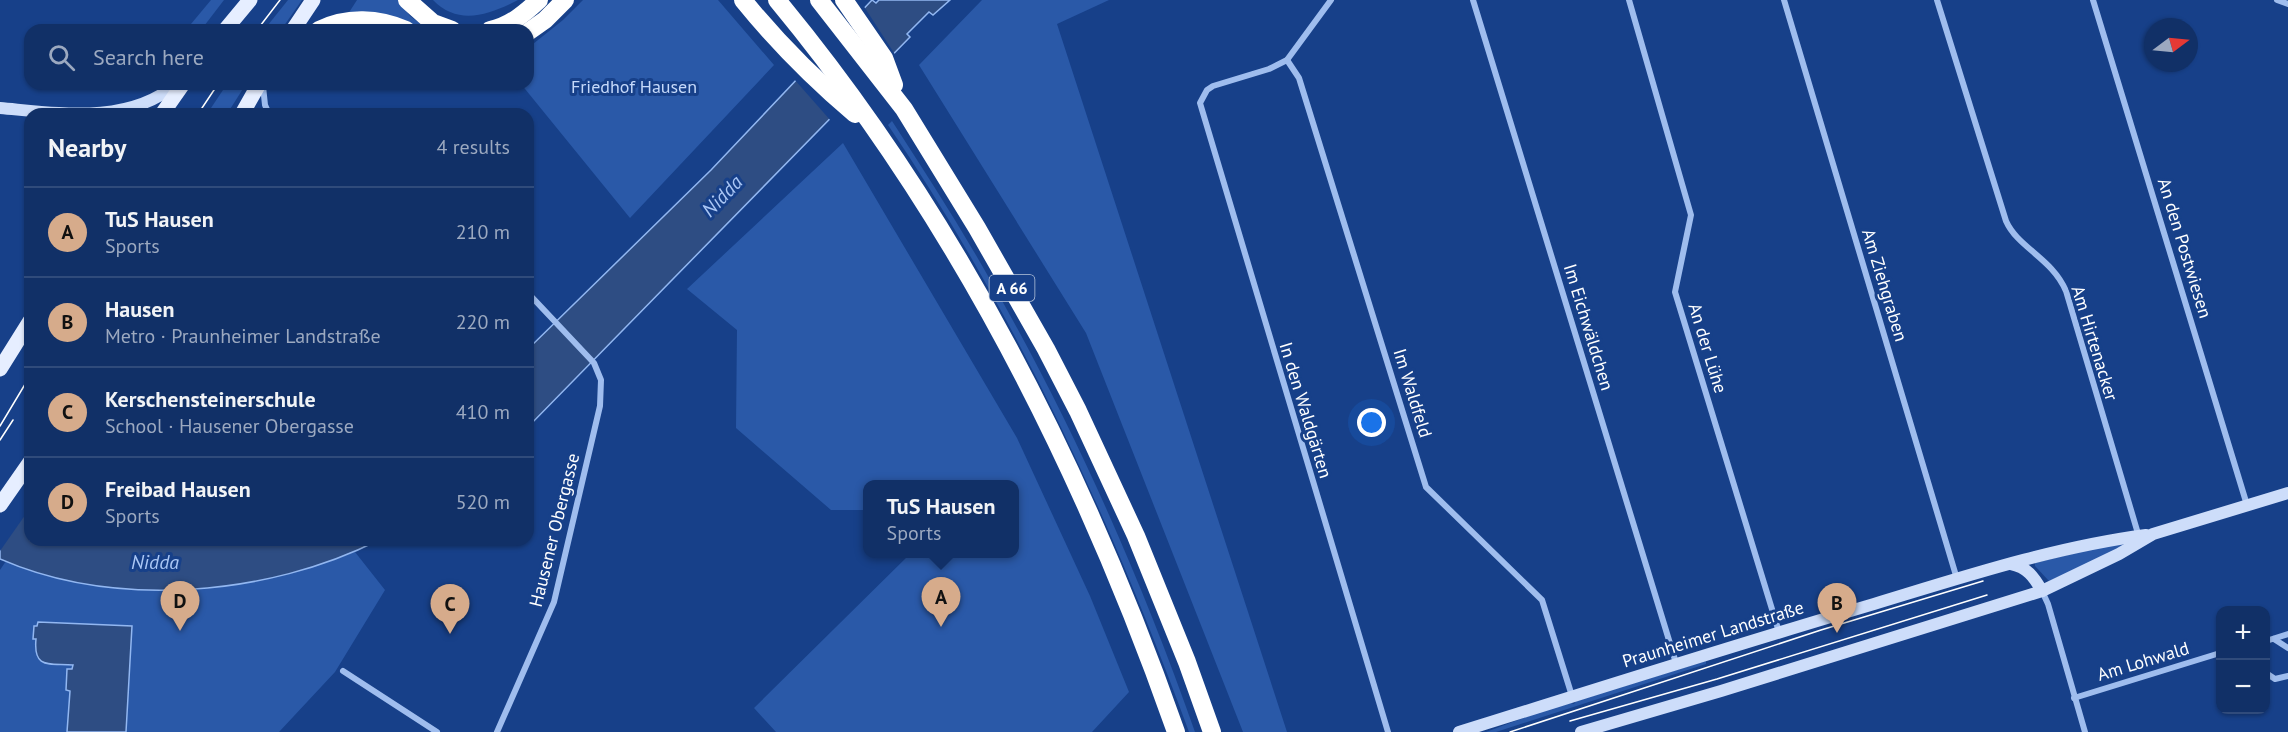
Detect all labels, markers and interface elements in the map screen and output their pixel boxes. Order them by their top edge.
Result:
north arrow [2144,18,2198,72]
search box [24,24,534,90]
icon: search [45,41,78,74]
text: Search here [93,43,204,71]
park label: Friedhof Hausen [571,75,697,98]
text: Nearby [48,131,126,164]
text: 4 results [437,134,510,160]
water label: Nidda [696,169,748,222]
street label: An den Postwiesen [2153,175,2217,321]
text: TuS Hausen [105,205,214,233]
text: A [61,219,74,245]
text: 210 m [456,219,510,245]
street label: Am Ziehgraben [1857,226,1913,344]
text: Sports [105,233,160,259]
street label: Im Eichwäldchen [1559,261,1619,393]
road number: A 66 [990,275,1034,301]
street label: Am Hirtenacker [2067,283,2123,403]
text: Hausen [105,295,175,323]
street label: An der Lühe [1683,300,1733,396]
text: B [62,309,73,335]
text: 220 m [456,309,510,335]
text: Metro · Praunheimer Landstraße [105,323,381,349]
street label: In den Waldgärten [1274,339,1338,481]
street label: Im Waldfeld [1389,346,1437,440]
text: Kerschensteinerschule [105,385,316,413]
text: C [62,399,73,425]
text: 410 m [456,399,510,425]
your location [1357,408,1386,437]
text: School · Hausener Obergasse [105,413,354,439]
street label: Hausener Obergasse [524,451,584,609]
text: Freibad Hausen [105,475,251,503]
popup [863,480,1019,558]
text: D [61,489,74,515]
text: 520 m [456,489,510,515]
text: TuS Hausen [887,492,995,520]
text: Sports [105,503,160,529]
text: Sports [887,520,941,546]
water label: Nidda [131,549,179,575]
pin: A [922,578,960,627]
pin: D [160,582,200,631]
pin: C [430,584,470,634]
pin: B [1818,584,1856,633]
street label: Praunheimer Landstraße [1620,595,1806,673]
map controls [2216,606,2270,714]
button: + [2216,606,2270,660]
street label: Am Lohwald [2094,636,2192,686]
button: − [2216,660,2270,714]

